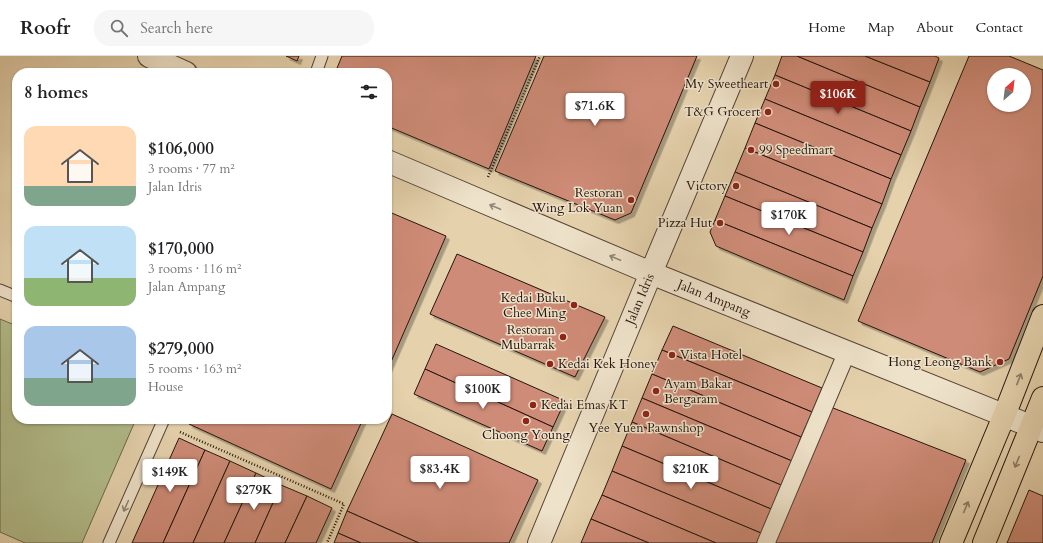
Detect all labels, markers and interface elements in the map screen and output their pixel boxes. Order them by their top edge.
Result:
search box [94,10,374,46]
text: Roofr [20,15,70,41]
icon: search [108,17,130,39]
text: Search here [140,18,213,38]
text: Home [808,18,846,37]
text: Map [868,18,894,37]
text: About [916,18,953,37]
text: Contact [975,18,1023,37]
north arrow [987,68,1031,112]
map controls [987,68,1031,112]
place label: My Sweetheart [685,75,768,93]
marker: My Sweetheart [771,79,781,89]
text: 8 homes [24,81,88,104]
icon: filters [358,81,380,103]
pin: $106K [810,81,866,115]
text: $106K [819,85,857,103]
pin: $71.6K [562,93,628,127]
text: $71.6K [575,97,615,115]
place label: T&G Grocert [684,103,760,121]
marker: T&G Grocert [763,107,773,117]
text: $106,000 [148,137,214,160]
place label: 99 Speedmart [759,141,833,159]
icon: home [56,142,104,190]
marker: 99 Speedmart [746,145,756,155]
text: 3 rooms · 77 m² [148,160,235,178]
place label: Victory [686,177,728,195]
text: Jalan Idris [148,178,202,196]
marker: Victory [731,181,741,191]
place label: Restoran Wing Lok Yuan [531,184,624,217]
marker: Restoran Wing Lok Yuan [626,195,636,205]
pin: $170K [761,202,817,236]
one-way arrow [490,203,502,210]
text: $170K [770,206,808,224]
place label: Pizza Hut [658,214,712,232]
marker: Pizza Hut [715,218,725,228]
text: $170,000 [148,237,214,260]
icon: home [56,242,104,290]
one-way arrow [610,253,622,261]
text: 3 rooms · 116 m² [148,260,241,278]
street label: Jalan Idris [620,271,659,329]
street label: Jalan Ampang [673,275,754,321]
text: Jalan Ampang [148,278,225,296]
place label: Kedai Buku Chee Ming [501,289,567,322]
marker: Kedai Buku Chee Ming [569,300,579,310]
place label: Restoran Mubarrak [501,321,556,354]
marker: Restoran Mubarrak [558,332,568,342]
text: $279,000 [148,337,214,360]
icon: home [56,342,104,390]
place label: Vista Hotel [680,346,743,364]
marker: Vista Hotel [667,350,677,360]
place label: Hong Leong Bank [888,353,992,371]
place label: Kedai Kek Honey [558,355,657,373]
marker: Hong Leong Bank [995,357,1005,367]
marker: Kedai Kek Honey [545,359,555,369]
text: 5 rooms · 163 m² [148,360,241,378]
one-way arrow [1015,374,1023,386]
place label: Ayam Bakar Bergaram [664,375,732,408]
pin: $100K [455,376,511,410]
text: House [148,378,183,396]
text: $100K [464,380,502,398]
marker: Ayam Bakar Bergaram [651,386,661,396]
place label: Kedai Emas KT [541,396,628,414]
marker: Kedai Emas KT [528,400,538,410]
marker: Yee Yuen Pawnshop [641,409,651,419]
marker: Choong Young [521,416,531,426]
place label: Yee Yuen Pawnshop [588,419,704,437]
place label: Choong Young [482,426,571,444]
pin: $83.4K [407,456,473,490]
pin: $210K [663,456,719,490]
one-way arrow [1013,456,1020,468]
pin: $149K [142,459,198,493]
text: $83.4K [420,460,460,478]
text: $210K [672,460,710,478]
text: $149K [151,463,189,481]
pin: $279K [226,477,282,511]
text: $279K [235,481,273,499]
one-way arrow [122,499,129,511]
one-way arrow [963,501,971,513]

